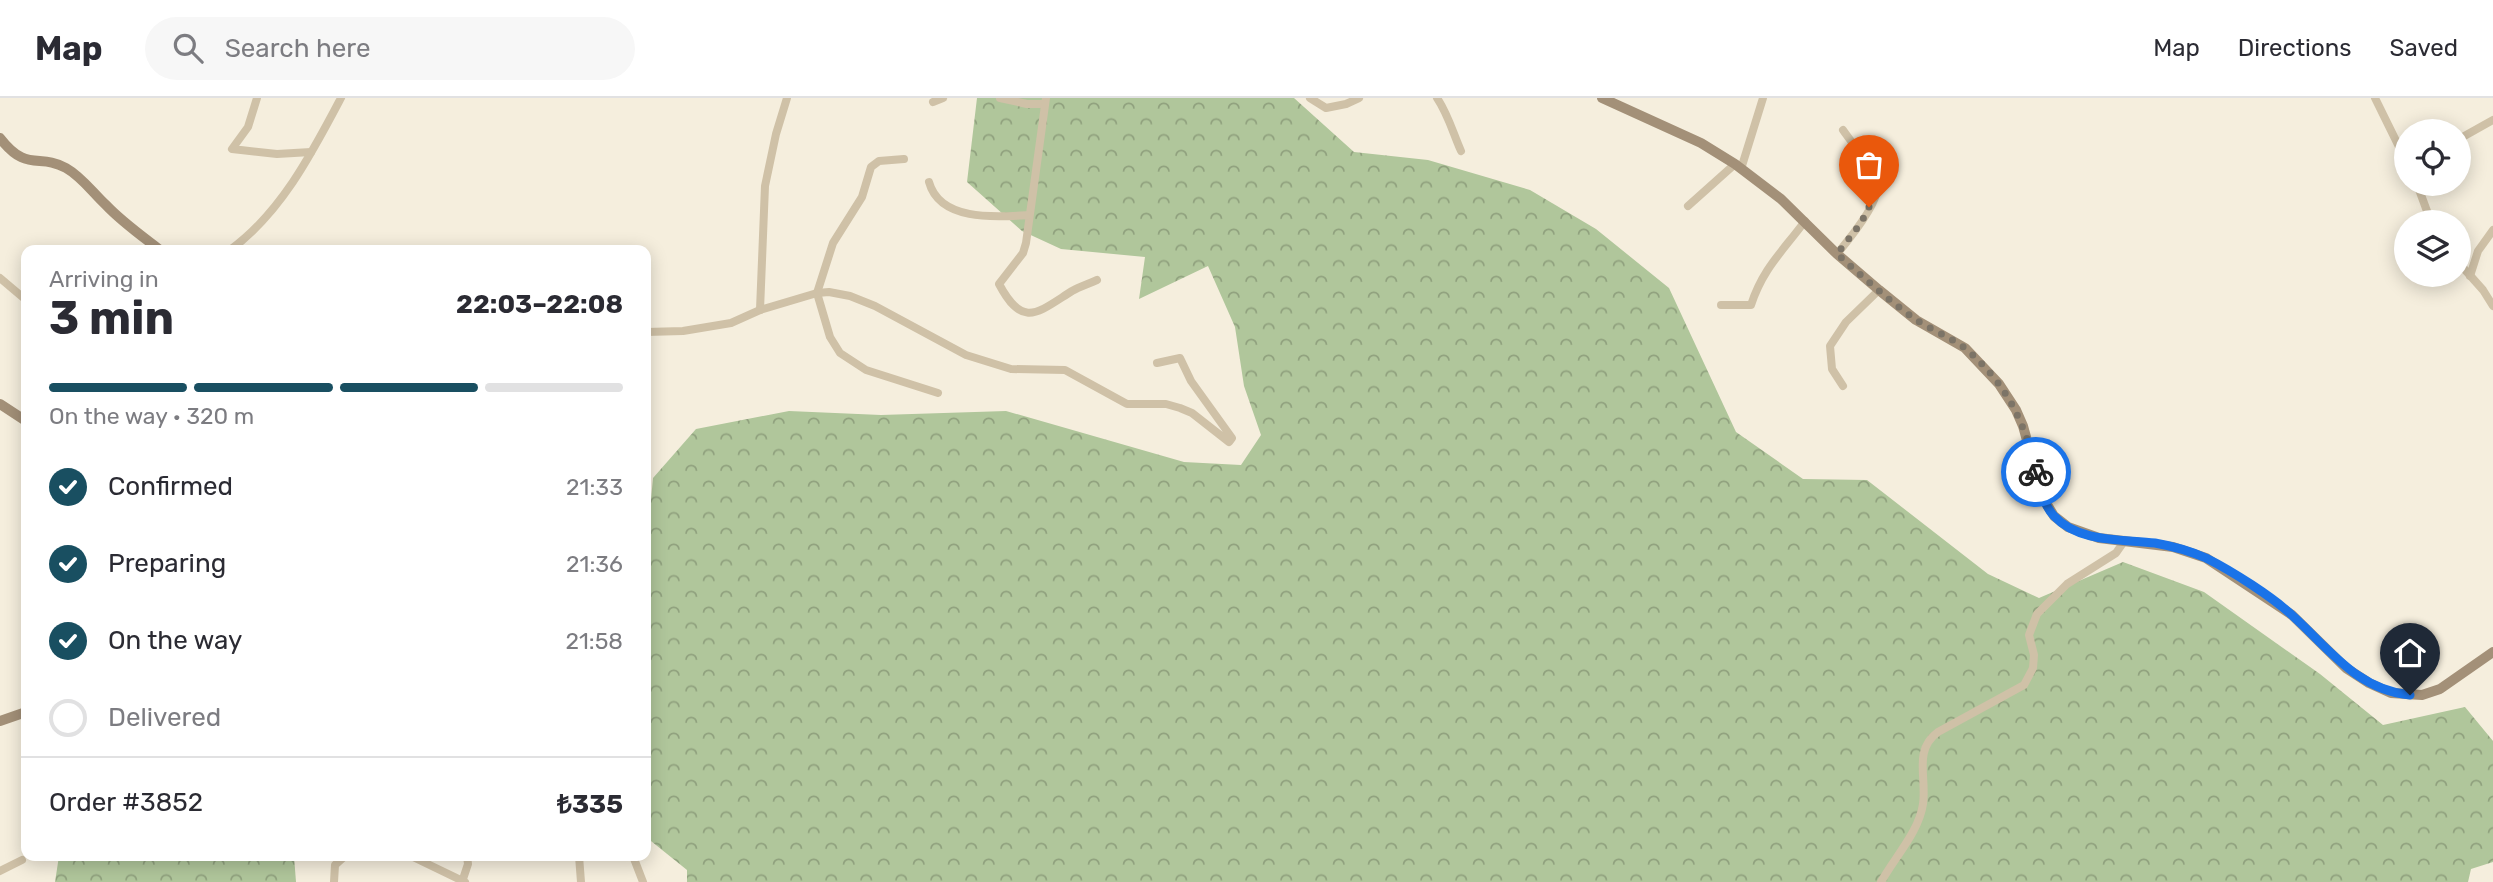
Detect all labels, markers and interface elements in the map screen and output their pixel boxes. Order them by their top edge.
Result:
search box [145,17,635,80]
text: Map [35,29,103,68]
icon: search [169,29,207,67]
text: Search here [225,33,370,64]
text: Map [2153,34,2200,62]
text: Directions [2238,34,2351,62]
text: Saved [2389,34,2458,62]
map controls [2394,119,2471,287]
button: locate [2394,119,2471,196]
pin [1839,135,1899,207]
icon: bag [1850,146,1888,184]
button: layers [2394,210,2471,287]
text: Arriving in [49,265,159,293]
text: 22:03–22:08 [456,289,623,320]
text: 3 min [49,291,174,346]
text: On the way · 320 m [49,402,254,430]
courier [2001,437,2071,507]
icon: bike [2017,453,2055,491]
icon: check [49,468,87,506]
text: Confirmed [108,471,233,502]
text: 21:33 [566,473,623,501]
icon: check [49,545,87,583]
text: Preparing [108,548,226,579]
text: 21:36 [566,550,623,578]
icon: check [49,622,87,660]
pin [2380,623,2440,695]
text: On the way [108,625,242,656]
text: 21:58 [565,627,623,655]
icon: home [2391,634,2429,672]
text: Delivered [108,702,221,733]
text: Order #3852 [49,787,203,818]
text: ₺335 [557,789,623,820]

